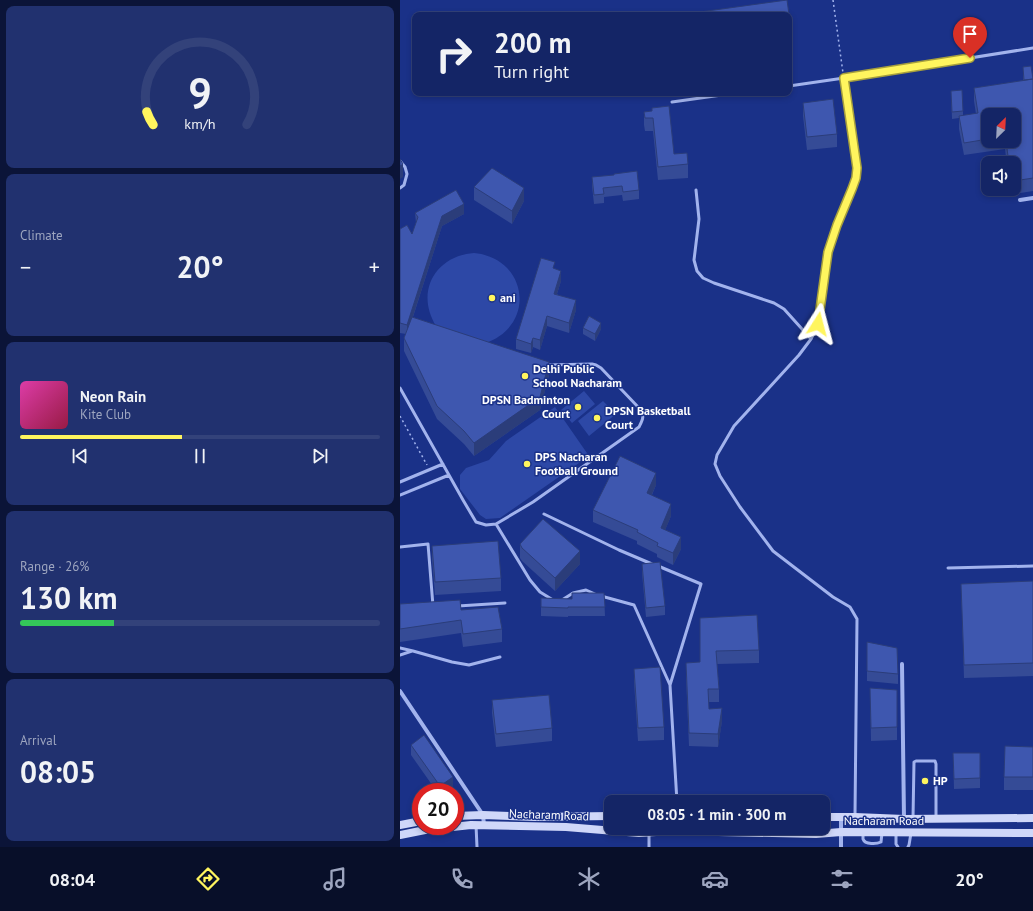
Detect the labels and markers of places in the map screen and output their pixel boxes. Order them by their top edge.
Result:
pin [953,17,987,58]
place label: ani [500,290,516,305]
marker: ani [487,293,497,303]
place label: Delhi Public School Nacharam [533,361,622,390]
marker: Delhi Public School Nacharam [520,371,530,381]
place label: DPSN Badminton Court [482,392,571,421]
marker: DPSN Badminton Court [573,402,583,412]
place label: DPSN Basketball Court [605,403,691,432]
marker: DPSN Basketball Court [592,413,602,423]
place label: DPS Nacharan Football Ground [535,449,618,478]
marker: DPS Nacharan Football Ground [522,459,532,469]
place label: HP [933,773,948,788]
marker: HP [920,776,930,786]

